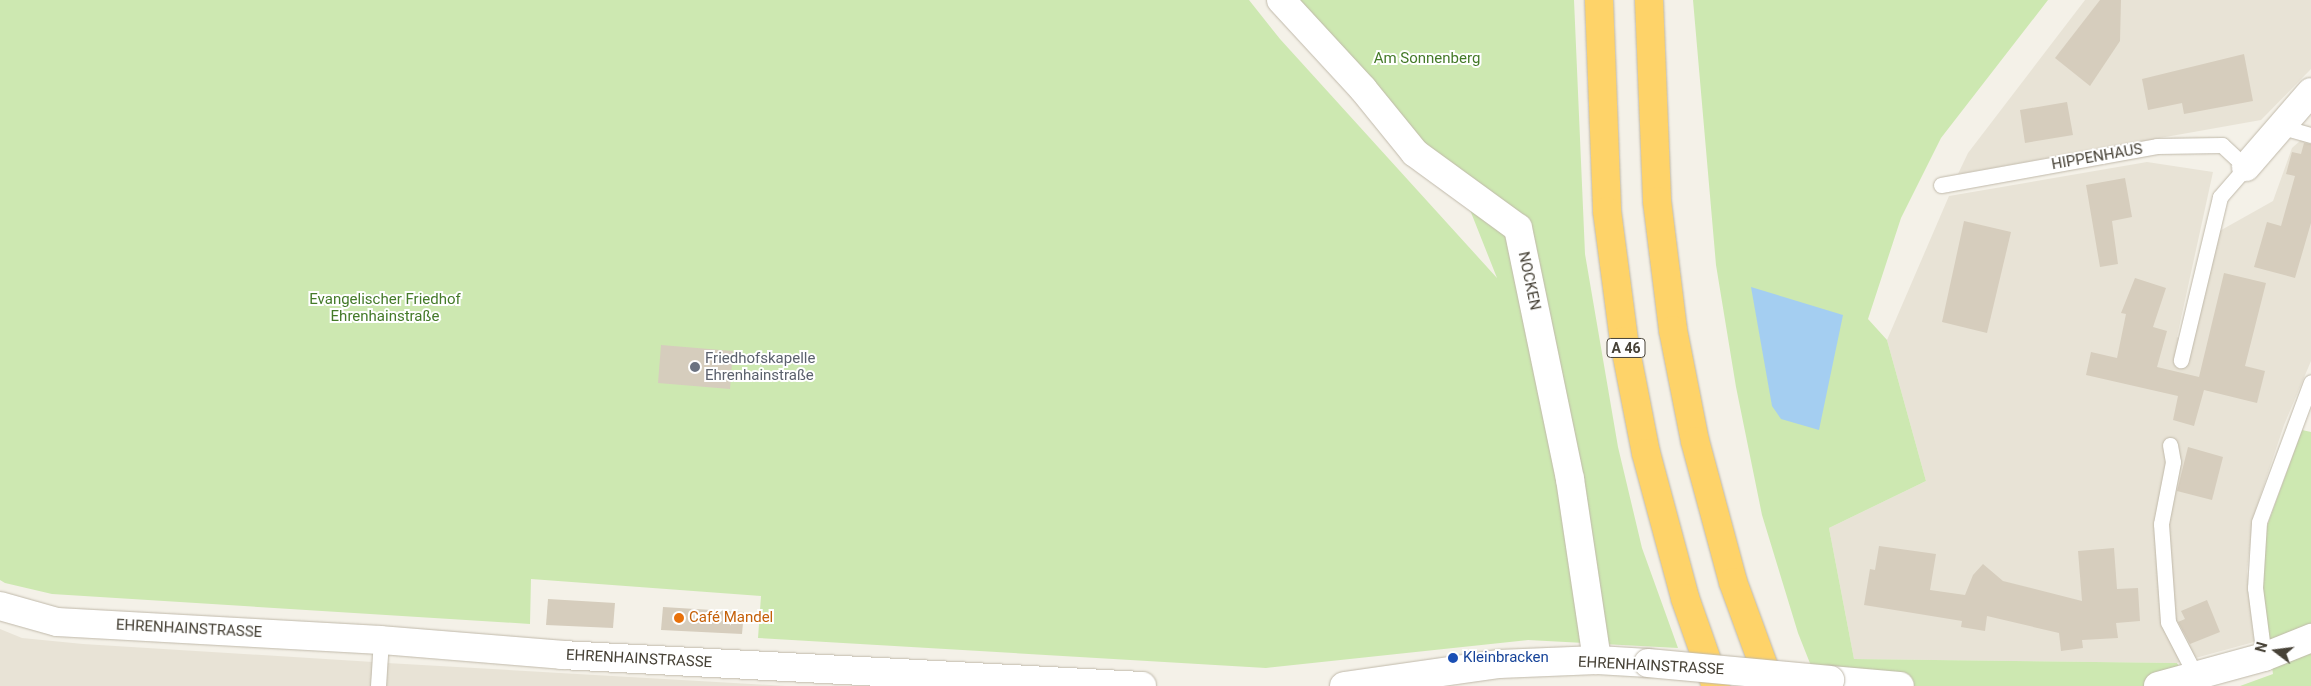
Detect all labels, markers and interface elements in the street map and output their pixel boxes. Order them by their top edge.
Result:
park label: Am Sonnenberg [1374,50,1480,68]
street label: HIPPENHAUS [2050,140,2144,174]
street label: NOCKEN [1514,250,1544,312]
park label: Evangelischer Friedhof Ehrenhainstraße [309,290,461,325]
road number: A 46 [1606,336,1646,359]
place label: Friedhofskapelle Ehrenhainstraße [705,349,815,384]
marker: Friedhofskapelle Ehrenhainstraße [689,361,701,373]
place label: Café Mandel [689,609,773,627]
marker: Café Mandel [673,612,685,624]
street label: EHRENHAINSTRASSE [115,616,263,642]
north arrow [2251,626,2301,676]
text: N [2253,640,2271,654]
street label: EHRENHAINSTRASSE [565,646,713,672]
place label: Kleinbracken [1463,649,1549,667]
marker: Kleinbracken [1447,652,1459,664]
street label: EHRENHAINSTRASSE [1577,653,1725,679]

